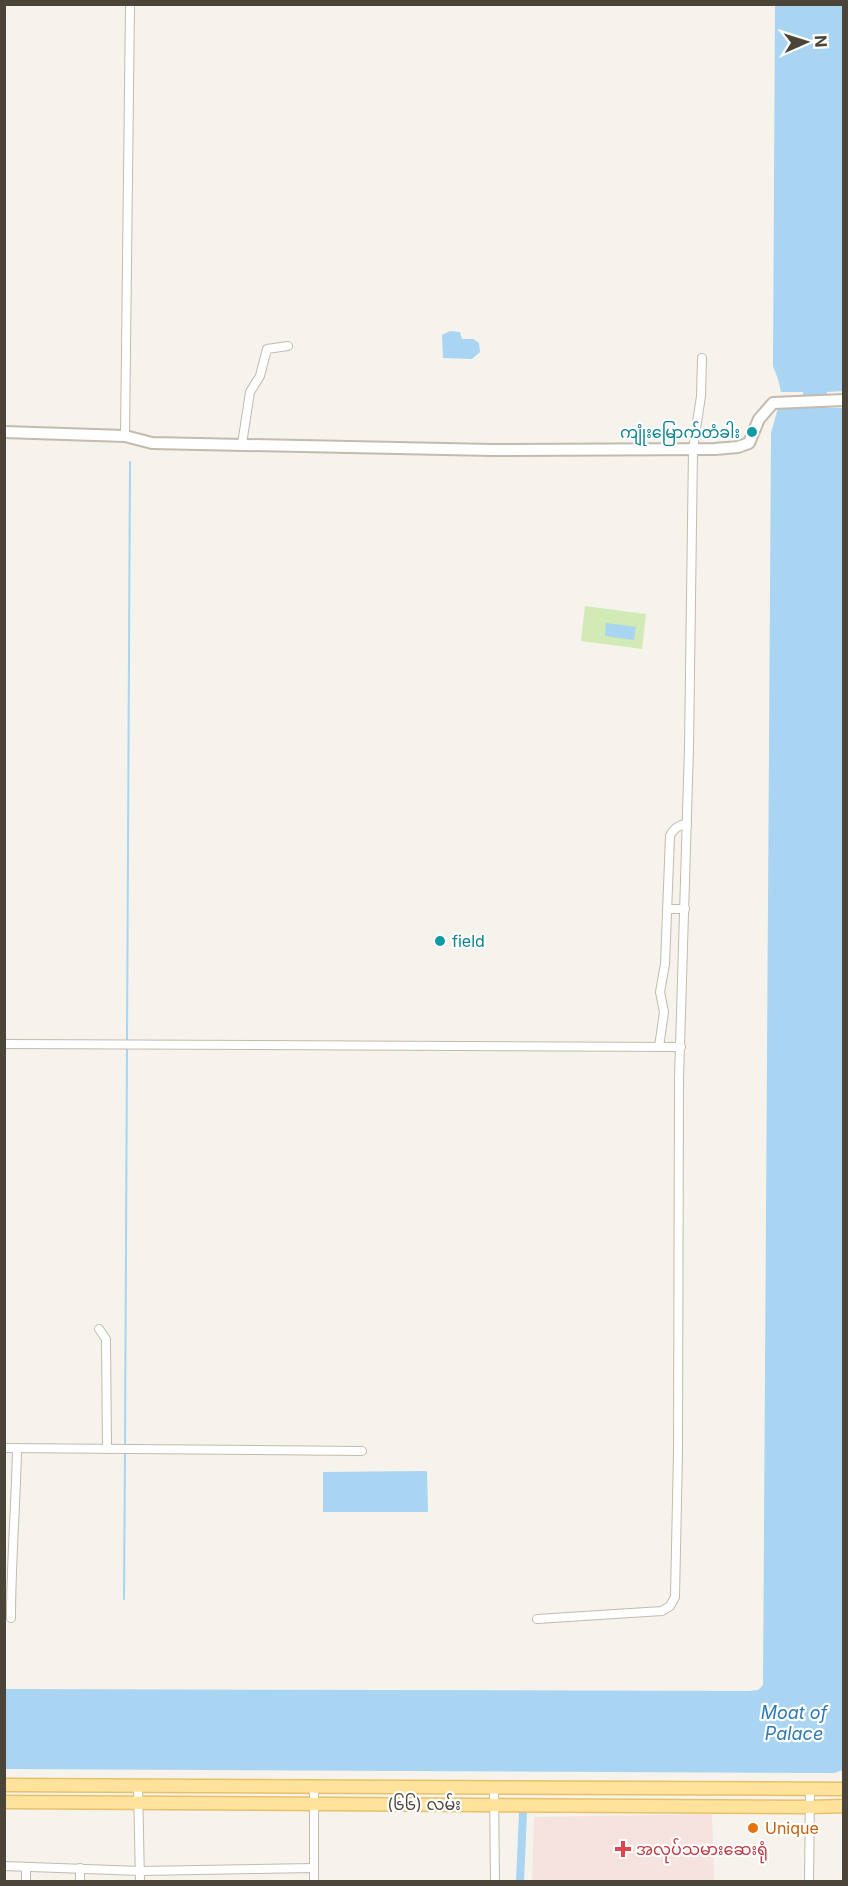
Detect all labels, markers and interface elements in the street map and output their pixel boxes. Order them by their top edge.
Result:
north arrow [776,12,836,72]
text: N [811,35,831,48]
place label: ကျုံးမြောက်တံခါး [620,421,740,446]
marker: ကျုံးမြောက်တံခါး [745,425,759,439]
place label: field [452,931,485,951]
marker: field [433,934,447,948]
water label: Moat of Palace [761,1702,829,1744]
street label: (၆၆) လမ်း [387,1793,461,1814]
place label: Unique [765,1818,819,1838]
marker: Unique [746,1821,760,1835]
place label: အလုပ်သမားဆေးရုံ [636,1838,768,1864]
marker: အလုပ်သမားဆေးရုံ [614,1840,632,1858]

